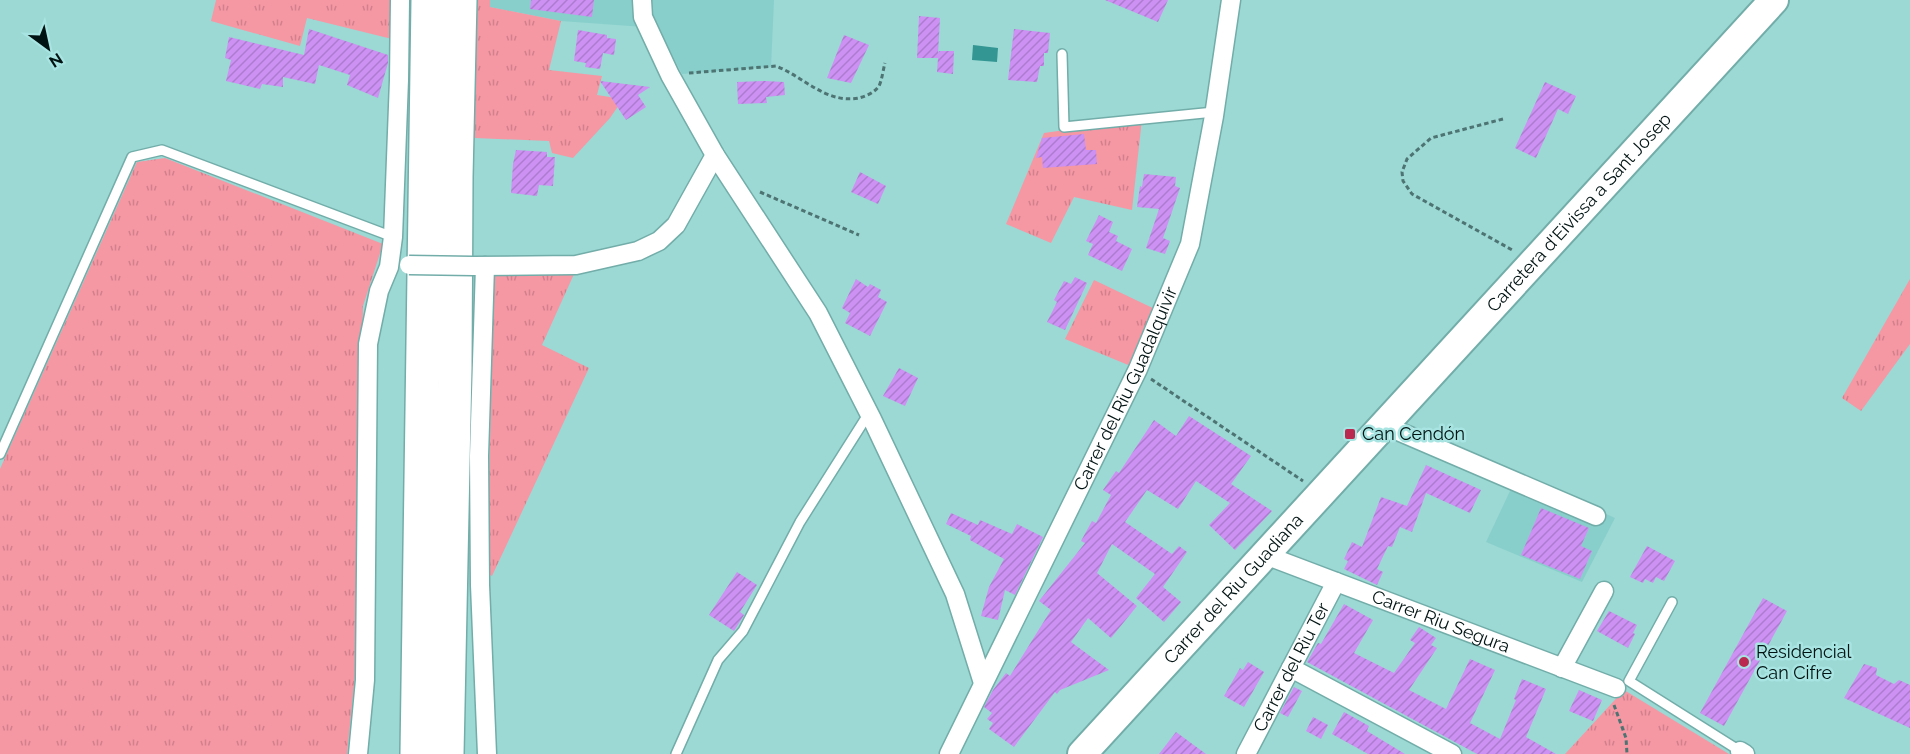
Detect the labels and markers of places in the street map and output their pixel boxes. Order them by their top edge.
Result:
place label: Can Cendón [1362,423,1465,444]
marker: Can Cendón [1343,427,1357,441]
place label: Residencial Can Cifre [1756,641,1852,683]
marker: Residencial Can Cifre [1737,655,1751,669]

